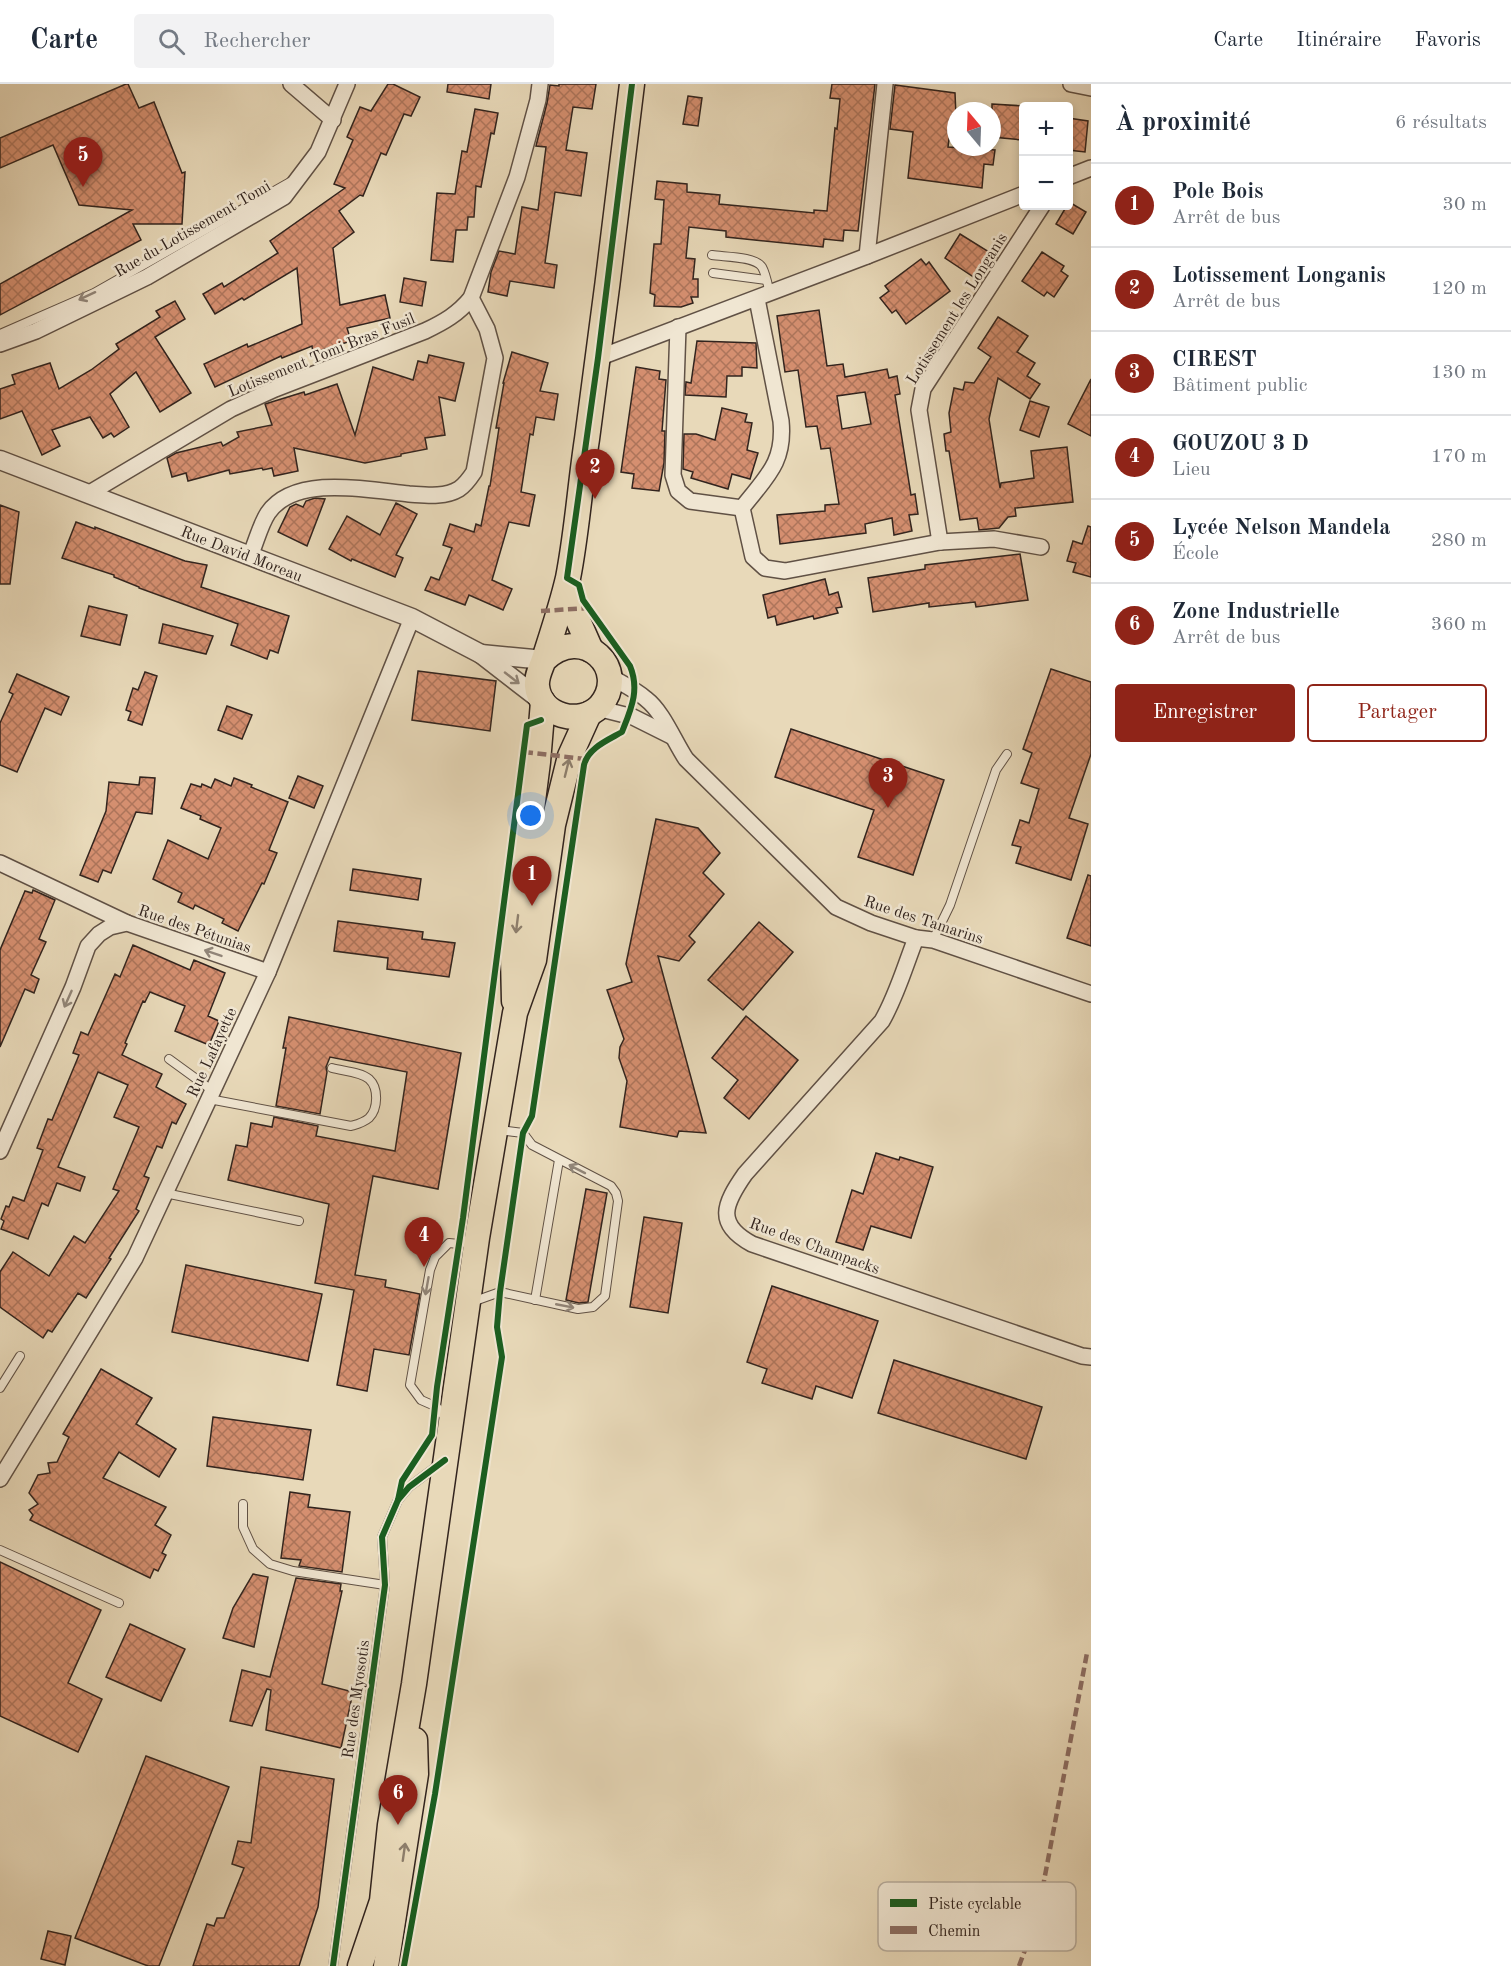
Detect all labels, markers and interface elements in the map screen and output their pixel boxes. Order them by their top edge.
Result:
search box [134,14,554,68]
icon: search [155,25,188,58]
text: Carte [30,27,98,55]
text: Rechercher [203,30,311,52]
text: Carte [1213,30,1263,51]
text: Itinéraire [1296,30,1382,51]
text: Favoris [1415,30,1481,51]
north arrow [947,102,1001,156]
map controls [1019,102,1073,210]
button: + [1019,102,1073,156]
text: À proximité [1115,110,1251,136]
text: 6 résultats [1395,113,1487,133]
pin: 5 [64,138,103,187]
button: − [1019,156,1073,210]
street label: Rue du Lotissement Tomi [112,179,274,281]
text: Pole Bois [1172,181,1263,203]
text: 1 [1129,195,1140,215]
text: 30 m [1442,195,1487,215]
text: Arrêt de bus [1172,208,1280,228]
street label: Lotissement les Longanis [904,230,1011,388]
text: Lotissement Longanis [1172,265,1386,287]
text: 2 [1129,279,1140,299]
text: 120 m [1431,279,1487,299]
one-way arrow [78,291,96,303]
text: Arrêt de bus [1172,292,1280,312]
street label: Lotissement Tomi Bras Fusil [226,311,418,401]
text: CIREST [1172,349,1257,371]
text: 3 [1129,363,1140,383]
text: 130 m [1431,363,1487,383]
text: Bâtiment public [1172,376,1307,396]
text: GOUZOU 3 D [1172,433,1309,455]
text: 4 [1129,447,1140,467]
text: 170 m [1431,447,1487,467]
pin: 2 [576,450,614,499]
text: Lieu [1172,460,1211,480]
text: Lycée Nelson Mandela [1172,517,1391,539]
street label: Rue David Moreau [178,524,305,586]
text: 5 [1129,531,1140,551]
text: 280 m [1431,531,1487,551]
text: École [1172,544,1219,564]
text: Zone Industrielle [1172,601,1340,623]
text: 6 [1129,615,1140,635]
text: 360 m [1431,615,1487,635]
text: Arrêt de bus [1172,628,1280,648]
one-way arrow [504,671,520,684]
button: Enregistrer [1115,684,1295,742]
button: Partager [1307,684,1487,742]
pin: 3 [868,758,908,808]
one-way arrow [562,759,574,778]
your location [516,801,545,830]
pin: 1 [512,856,552,906]
street label: Rue des Tamarins [862,894,985,948]
street label: Rue des Pétunias [136,903,253,957]
one-way arrow [511,913,522,933]
one-way arrow [204,947,223,958]
one-way arrow [61,990,73,1008]
street label: Rue Lafayette [185,1005,241,1100]
one-way arrow [568,1162,586,1174]
street label: Rue des Champacks [747,1216,882,1278]
pin: 4 [404,1218,444,1267]
one-way arrow [422,1276,433,1296]
one-way arrow [555,1301,574,1312]
street label: Rue des Myosotis [341,1639,373,1760]
pin: 6 [378,1776,418,1825]
one-way arrow [399,1843,410,1862]
legend [878,1882,1076,1951]
text: Piste cyclable [928,1897,1021,1913]
text: Chemin [928,1924,981,1940]

